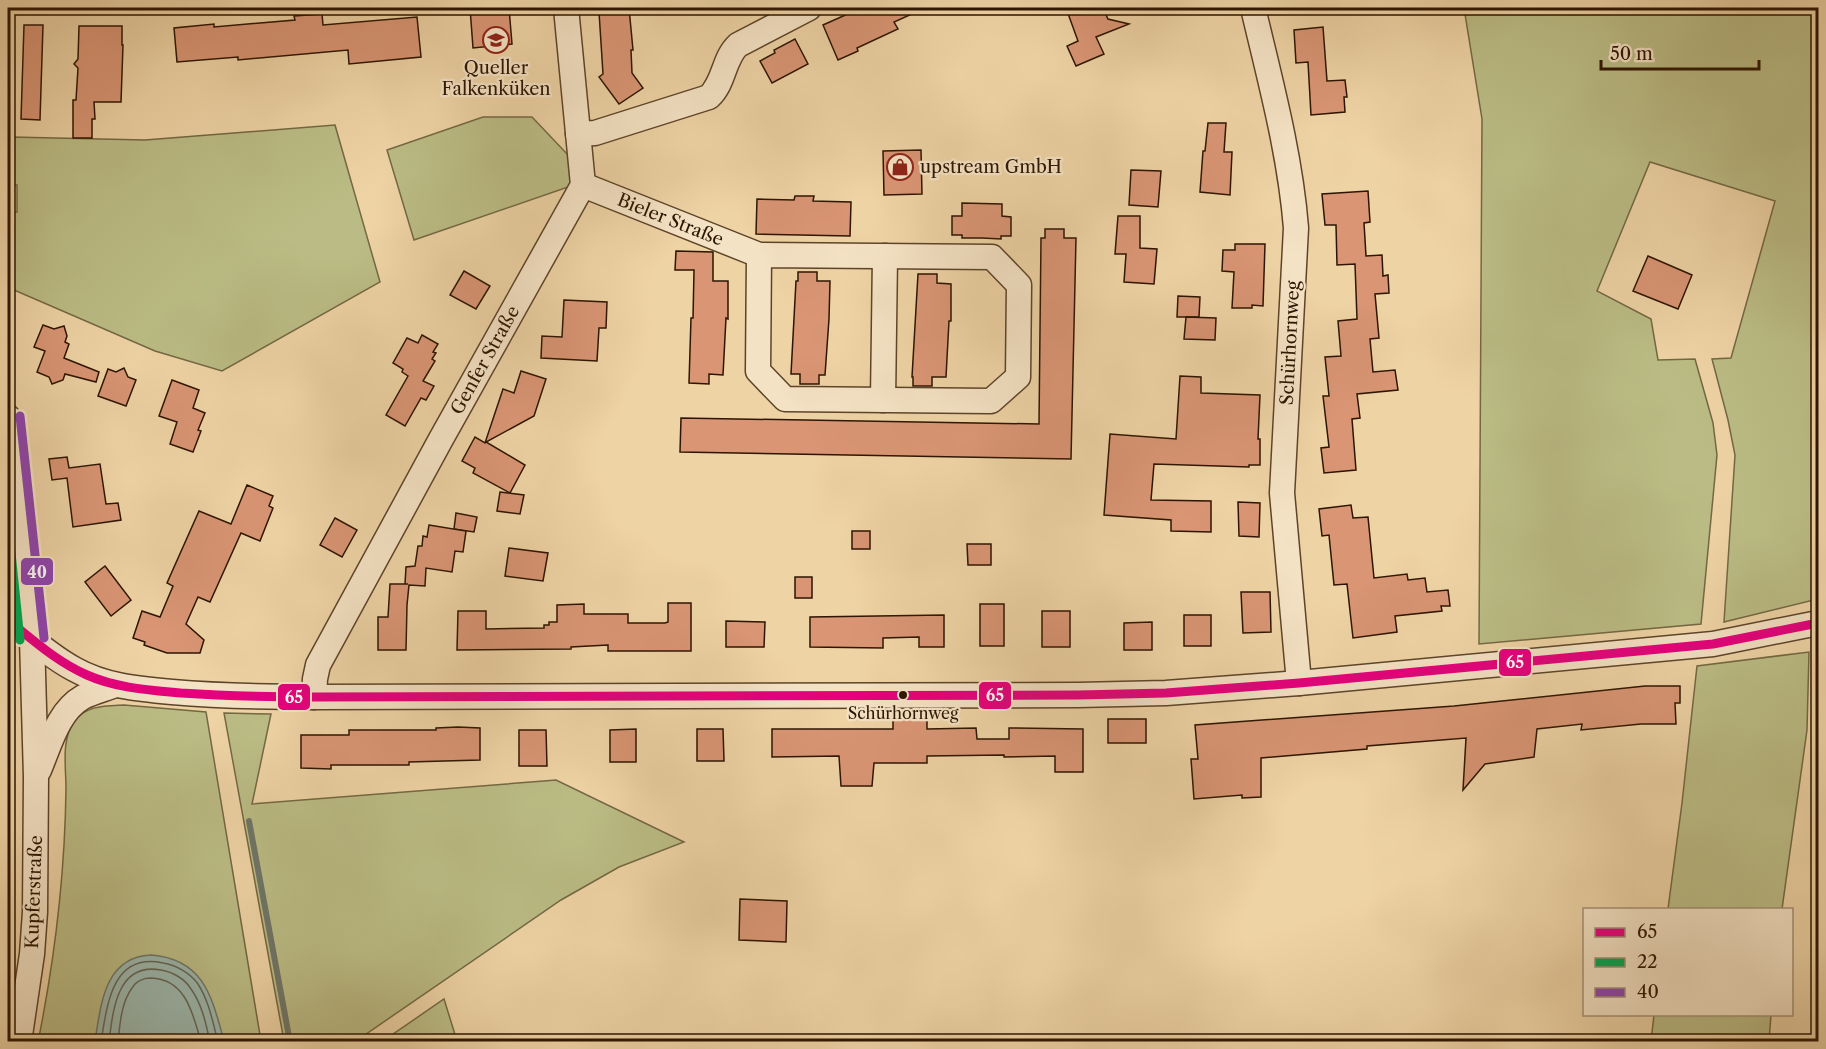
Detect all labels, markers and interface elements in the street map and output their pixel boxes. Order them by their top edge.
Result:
school or university icon: Queller Falkenküken [481,25,511,55]
scale bar [1601,33,1758,71]
text: 50 m [1610,43,1653,65]
place label: Queller Falkenküken [441,57,551,100]
shop icon: upstream GmbH [885,152,915,182]
place label: upstream GmbH [920,156,1062,178]
street label: Bieler Straße [614,189,727,251]
street label: Schürhornweg [1276,280,1304,406]
street label: Genfer Straße [446,302,524,418]
line badge: 40 [20,557,54,586]
text: 40 [27,562,47,582]
line badge: 65 [1498,648,1532,677]
text: 65 [1506,652,1524,672]
line badge: 65 [978,681,1012,710]
line badge: 65 [277,683,311,711]
text: 65 [986,685,1004,705]
text: 65 [285,687,303,707]
marker: Schürhornweg [897,689,909,701]
place label: Schürhornweg [848,703,959,723]
street label: Kupferstraße [21,835,47,949]
legend [1583,908,1793,1016]
text: 65 [1637,921,1657,943]
text: 22 [1637,951,1658,973]
text: 40 [1637,981,1659,1003]

